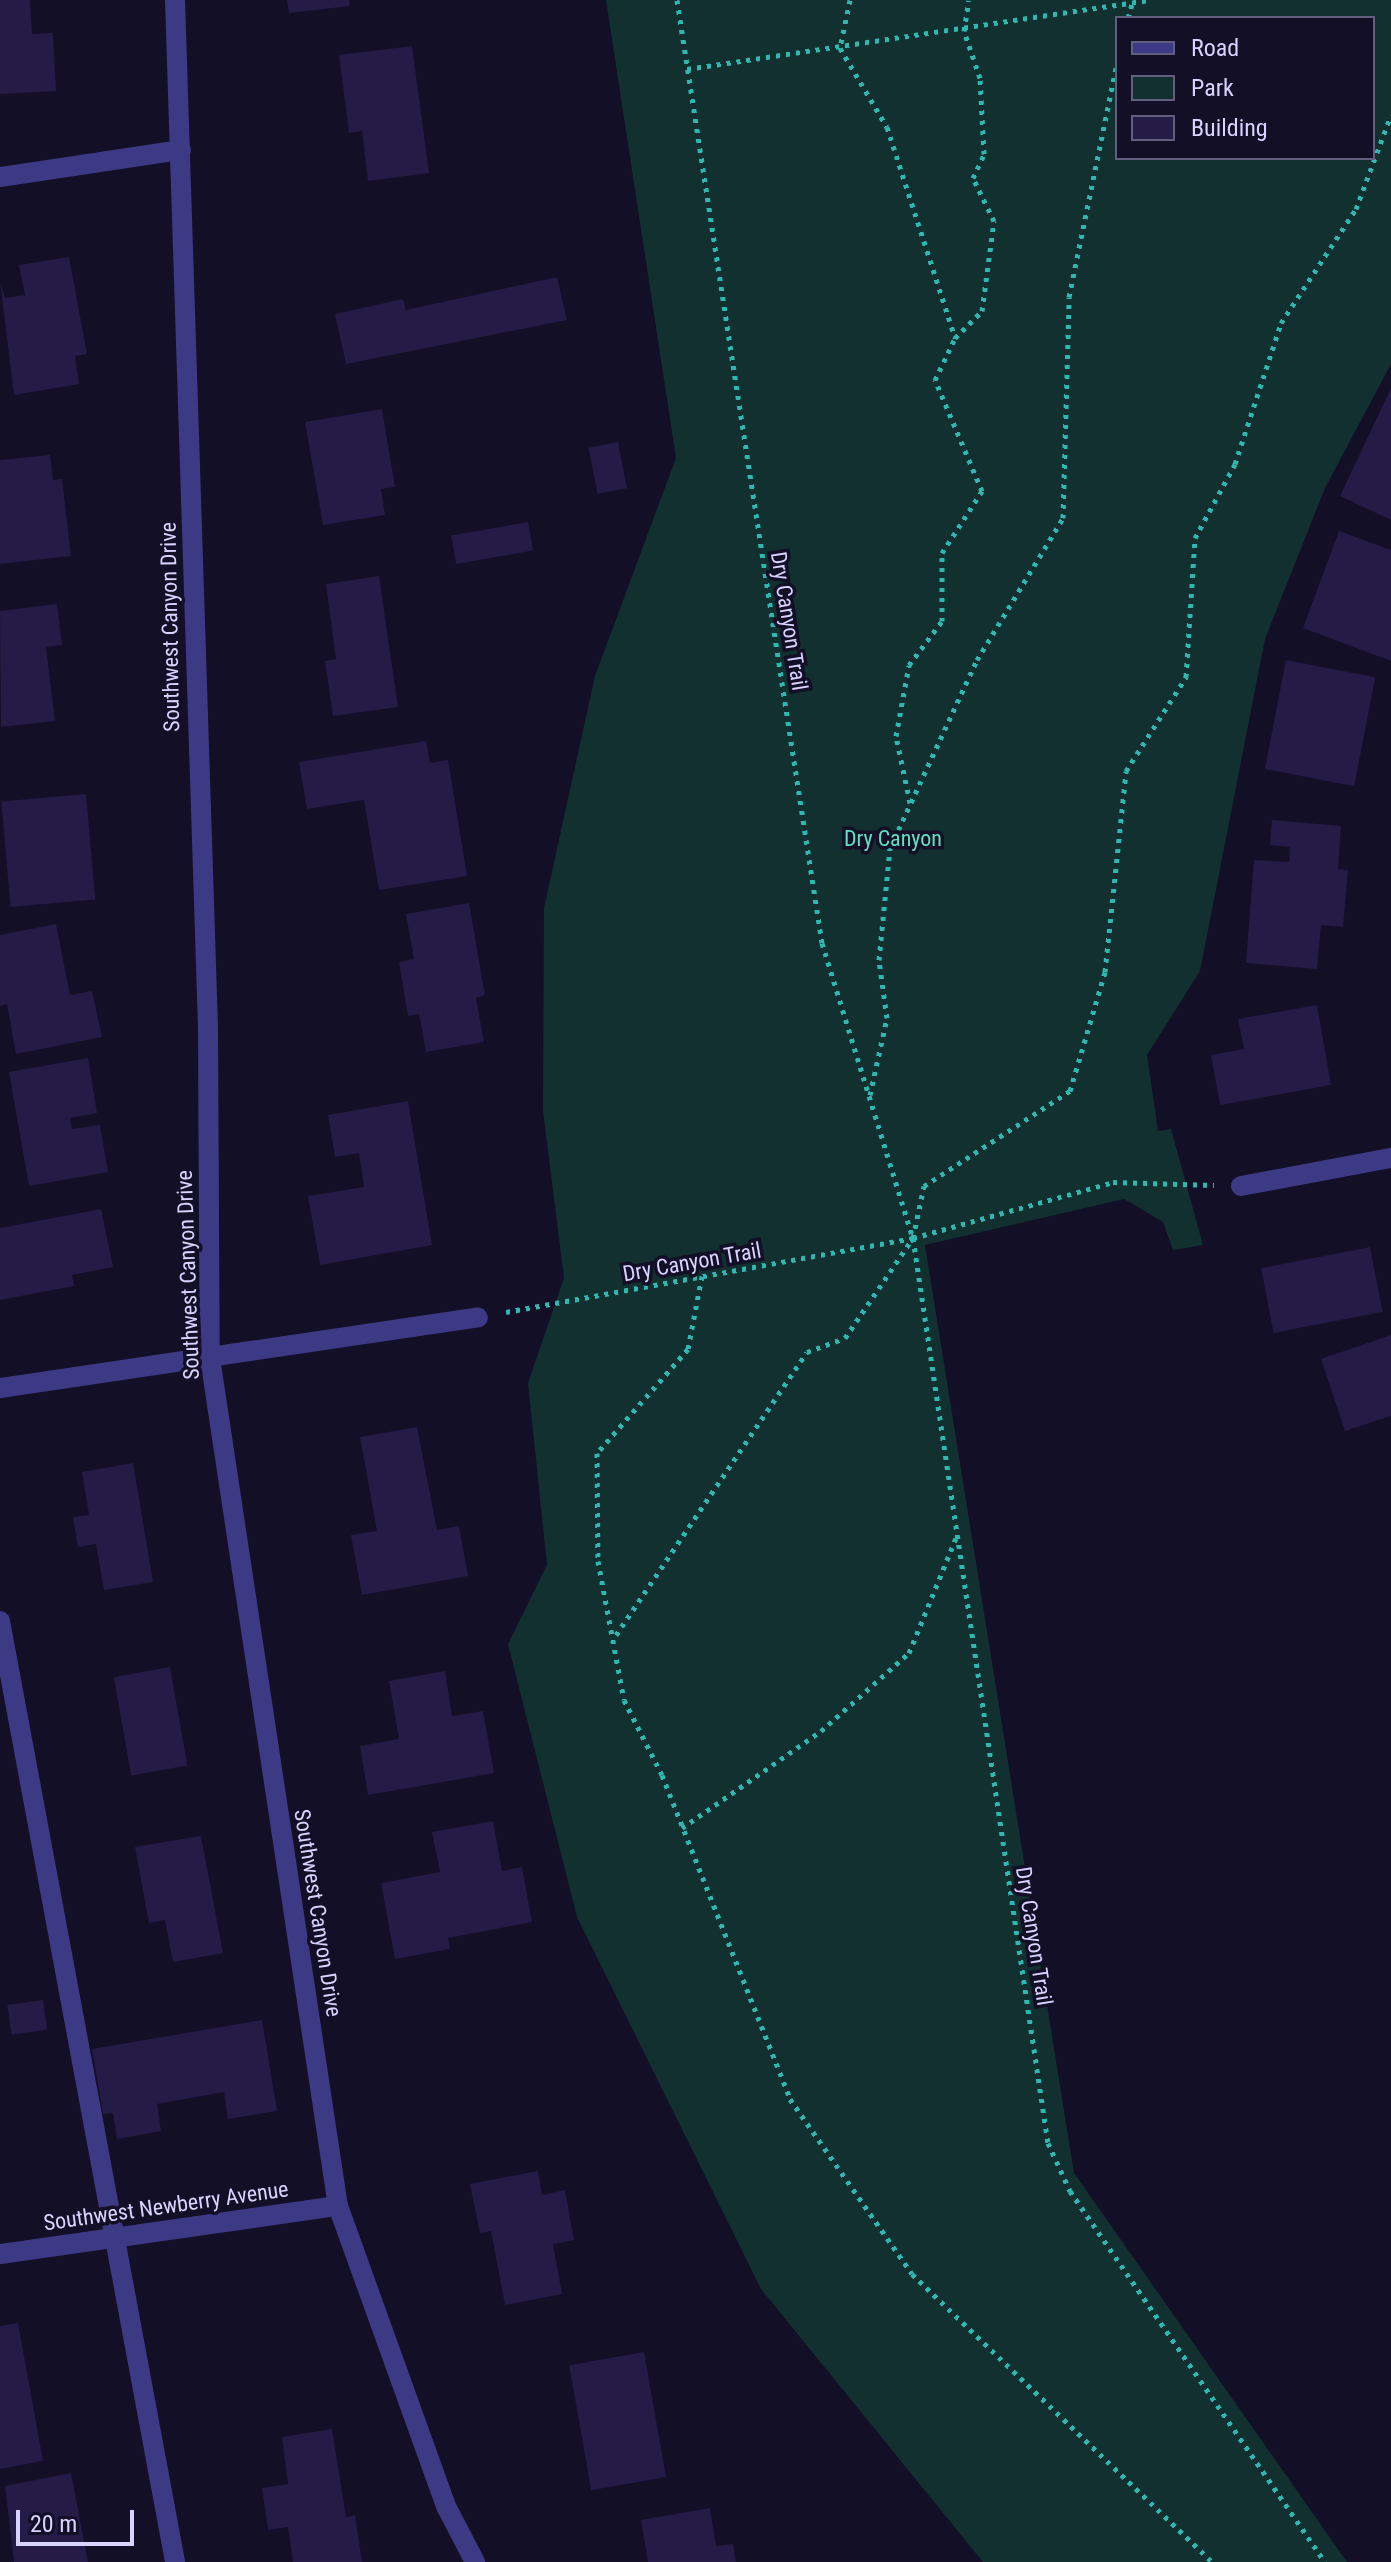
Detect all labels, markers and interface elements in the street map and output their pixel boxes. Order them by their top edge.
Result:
legend [1115,16,1375,160]
text: Road [1191,34,1239,62]
text: Park [1191,74,1234,102]
text: Building [1191,114,1268,142]
street label: Southwest Canyon Drive [155,522,185,732]
street label: Dry Canyon Trail [765,549,813,693]
park label: Dry Canyon [844,826,942,852]
street label: Southwest Canyon Drive [171,1170,205,1380]
street label: Dry Canyon Trail [620,1237,764,1287]
street label: Southwest Canyon Drive [289,1807,347,2019]
street label: Dry Canyon Trail [1010,1864,1058,2008]
street label: Southwest Newberry Avenue [42,2176,290,2236]
scale bar [20,2494,138,2544]
text: 20 m [30,2510,77,2538]

